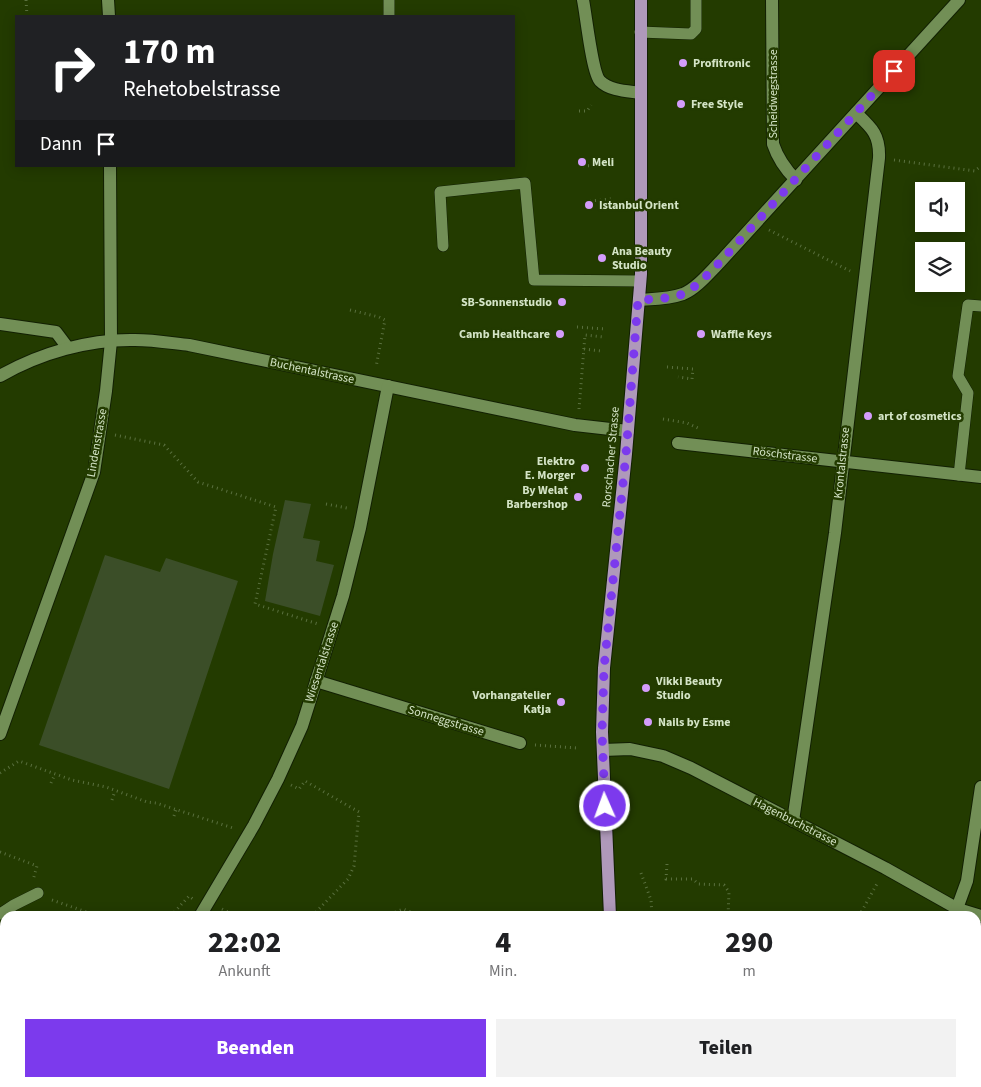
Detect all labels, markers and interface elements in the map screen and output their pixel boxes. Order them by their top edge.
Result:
text: 170 m [123,27,215,77]
icon: right [40,35,105,100]
street label: Scheidwegstrasse [765,49,782,139]
pin [873,50,915,92]
place label: Profitronic [693,55,751,72]
marker: Profitronic [677,57,689,69]
icon: arrive [880,57,908,85]
text: Rehetobelstrasse [123,73,280,105]
place label: Free Style [691,96,743,113]
marker: Free Style [675,98,687,110]
icon: arrive [92,130,120,158]
text: Dann [40,131,82,158]
place label: Meli [592,154,614,171]
marker: Meli [576,156,588,168]
map controls [915,182,965,292]
button: sound [915,182,965,232]
place label: Istanbul Orient [599,197,679,214]
marker: Istanbul Orient [583,199,595,211]
button: layers [915,242,965,292]
place label: Ana Beauty Studio [611,243,673,274]
marker: Ana Beauty Studio [596,252,608,264]
place label: SB-Sonnenstudio [461,294,552,311]
marker: SB-Sonnenstudio [556,296,568,308]
place label: Camb Healthcare [459,326,550,343]
place label: Waffle Keys [711,326,772,343]
marker: Camb Healthcare [554,328,566,340]
marker: Waffle Keys [695,328,707,340]
street label: Buchentalstrasse [268,354,356,388]
street label: Rorschacher Strasse [598,406,624,508]
street label: Lindenstrasse [83,407,111,479]
place label: art of cosmetics [878,408,962,425]
marker: art of cosmetics [862,410,874,422]
street label: Krontalstrasse [830,426,854,500]
street label: Röschstrasse [752,443,818,467]
place label: Elektro E. Morger [525,453,575,484]
marker: Elektro E. Morger [579,462,591,474]
place label: By Welat Barbershop [506,482,568,513]
marker: By Welat Barbershop [572,491,584,503]
street label: Wiesentalstrasse [301,620,343,704]
place label: Vikki Beauty Studio [655,673,723,704]
marker: Vikki Beauty Studio [640,682,652,694]
place label: Vorhangatelier Katja [471,687,551,718]
marker: Vorhangatelier Katja [555,696,567,708]
street label: Sonneggstrasse [406,701,486,741]
place label: Nails by Esme [658,714,731,731]
marker: Nails by Esme [642,716,654,728]
position arrow [578,779,630,831]
street label: Hagenbuchstrasse [750,793,840,851]
text: 22:02 [208,921,281,964]
text: 4 [495,921,511,964]
text: 290 [725,921,773,964]
text: Ankunft [218,960,271,982]
text: Min. [489,960,517,982]
text: m [742,960,756,982]
button: Beenden [25,1019,486,1077]
button: Teilen [496,1019,956,1077]

